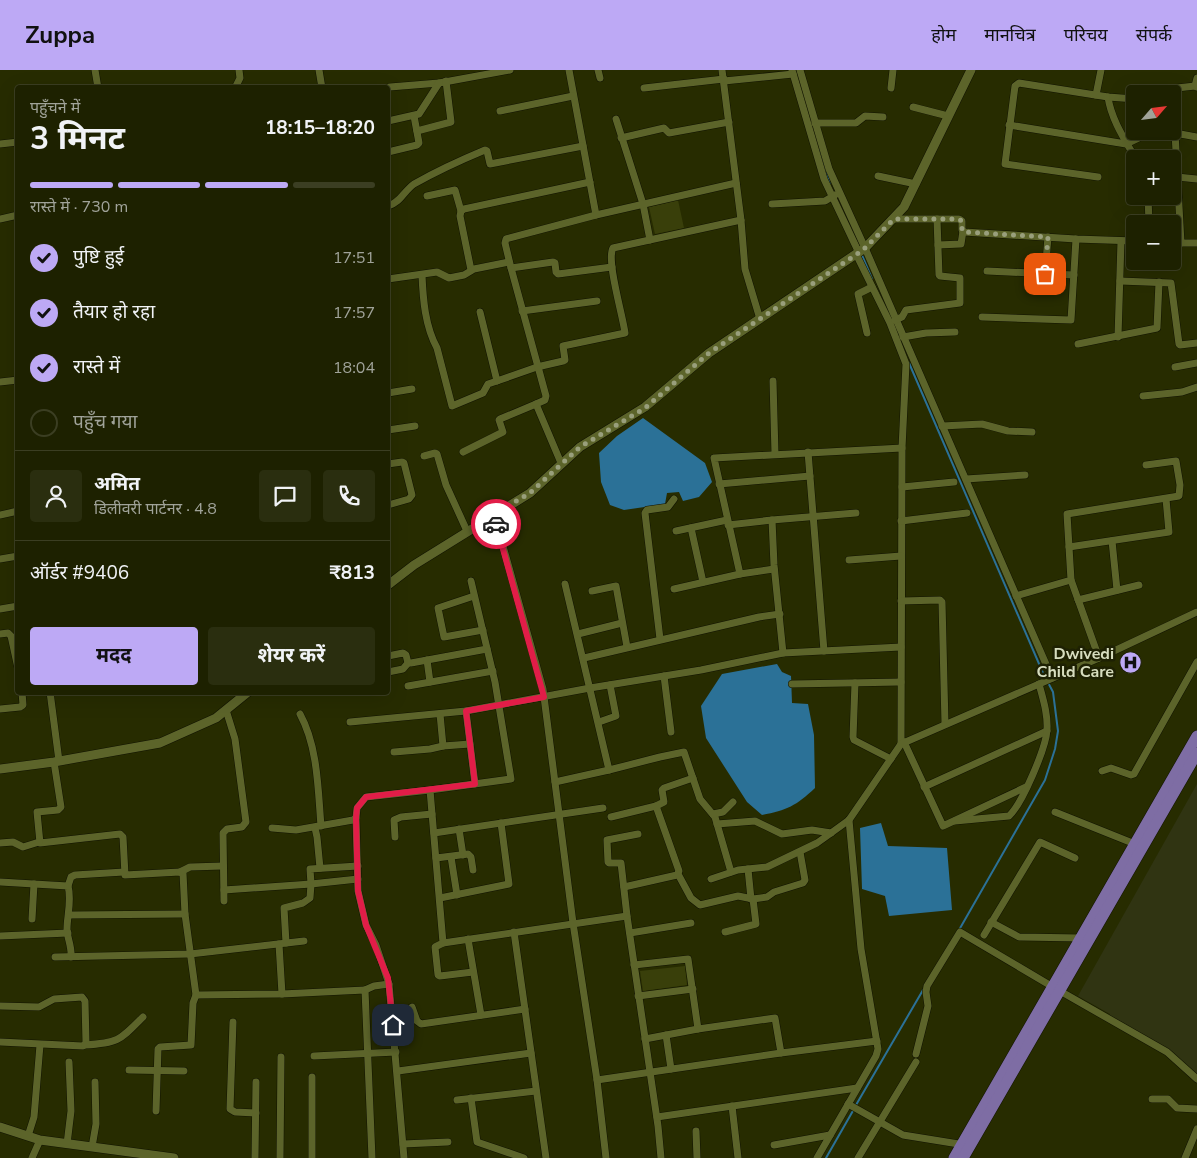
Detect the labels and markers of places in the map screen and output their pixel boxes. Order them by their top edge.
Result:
pin [1024,253,1066,295]
place label: Dwivedi Child Care [1037,643,1114,683]
hospital icon: Dwivedi Child Care [1118,650,1142,674]
pin [372,1004,414,1046]

